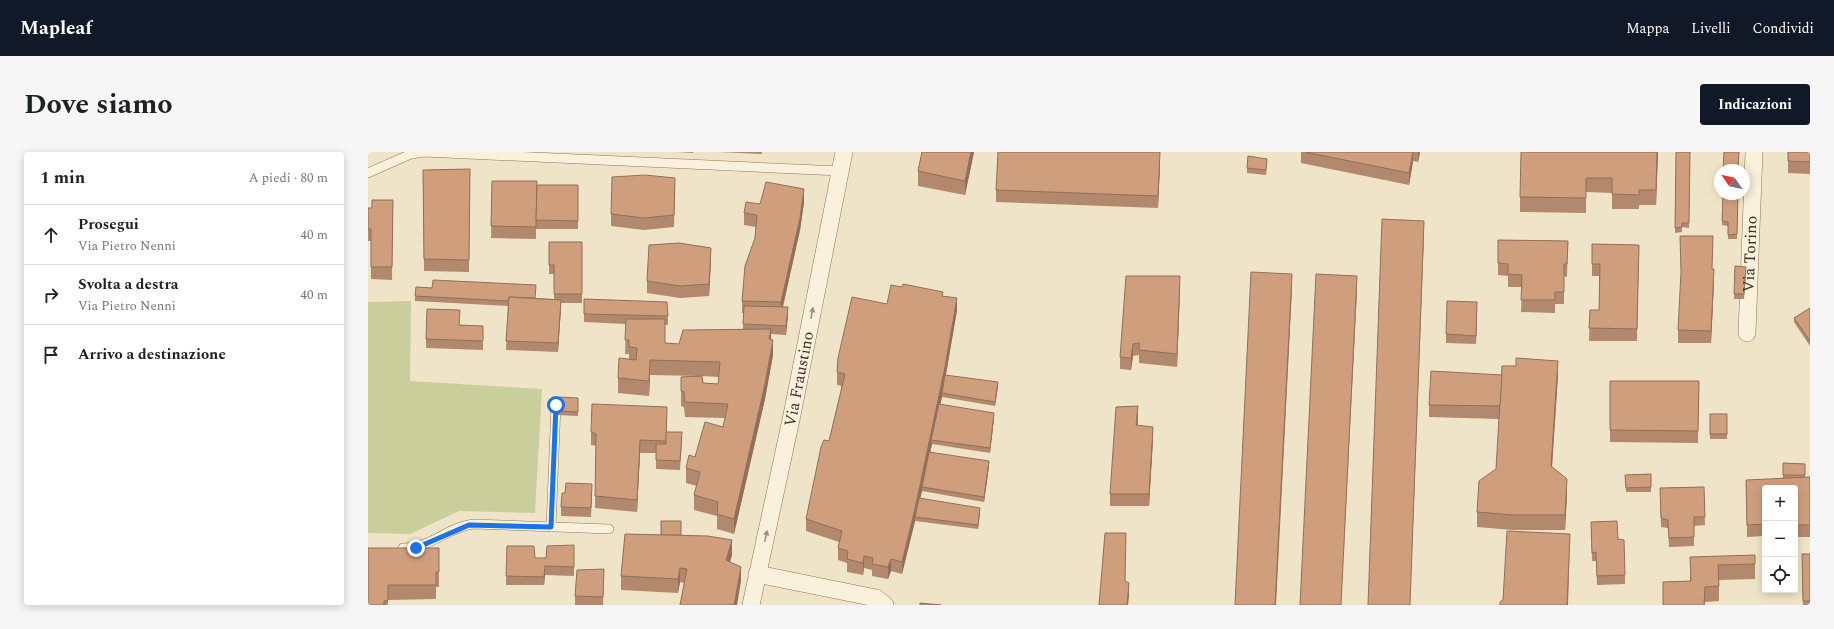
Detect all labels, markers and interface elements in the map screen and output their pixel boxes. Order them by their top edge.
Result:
text: Mapleaf [20,14,92,43]
text: Mappa [1626,18,1669,39]
text: Livelli [1691,18,1731,39]
text: Condividi [1753,18,1814,39]
text: Dove siamo [24,83,173,126]
button: Indicazioni [1700,84,1810,125]
north arrow [1714,164,1750,200]
text: 1 min [40,165,85,191]
text: A piedi · 80 m [249,168,328,188]
text: Prosegui [78,213,139,236]
street label: Via Torino [1737,215,1764,293]
icon: ahead [40,224,62,246]
text: 40 m [301,225,328,245]
text: Via Pietro Nenni [78,236,176,256]
text: Svolta a destra [78,273,179,296]
icon: right [40,284,62,306]
text: 40 m [301,285,328,305]
text: Via Pietro Nenni [78,296,176,316]
one-way arrow [809,307,815,319]
street label: Via Fraustino [778,329,820,429]
text: Arrivo a destinazione [78,343,226,366]
icon: arrive [40,344,62,366]
route start [547,396,565,414]
map controls [1762,485,1798,593]
button: + [1762,485,1798,521]
button: − [1762,521,1798,557]
one-way arrow [763,530,769,542]
route end [407,539,425,557]
button: locate [1762,557,1798,593]

